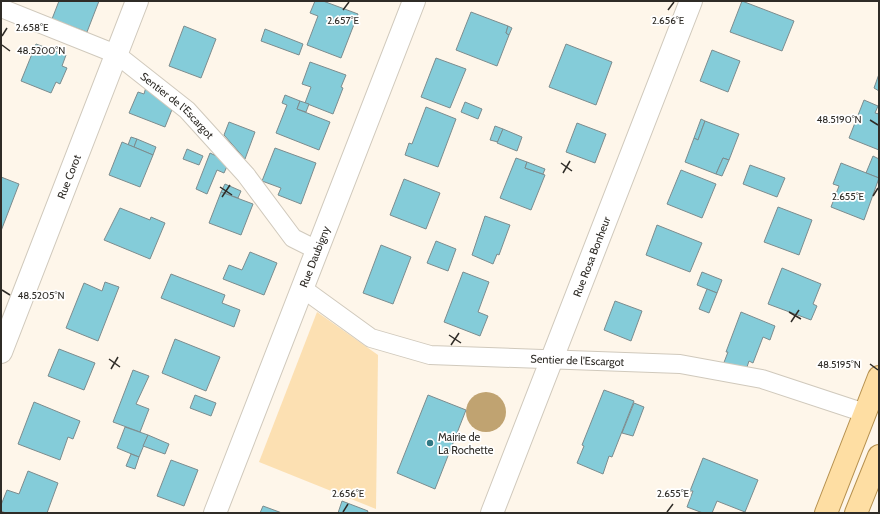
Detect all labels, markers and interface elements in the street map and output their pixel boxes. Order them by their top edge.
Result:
text: 2.657°E [327,14,359,27]
text: 2.656°E [652,14,685,27]
text: 2.658°E [16,21,49,34]
text: 48.5200°N [17,44,65,57]
street label: Sentier de l'Escargot [138,69,217,142]
text: 48.5190°N [816,113,862,126]
street label: Rue Corot [54,152,84,201]
text: 2.655°E [832,190,865,203]
street label: Rue Rosa Bonheur [570,214,614,299]
street label: Rue Daubigny [296,224,333,289]
text: 48.5205°N [18,289,64,302]
street label: Sentier de l'Escargot [530,352,625,369]
text: 48.5195°N [817,358,861,371]
place label: Mairie de La Rochette [438,430,494,457]
marker: Mairie de La Rochette [425,438,435,448]
text: 2.656°E [332,487,365,500]
text: 2.655°E [657,487,690,500]

